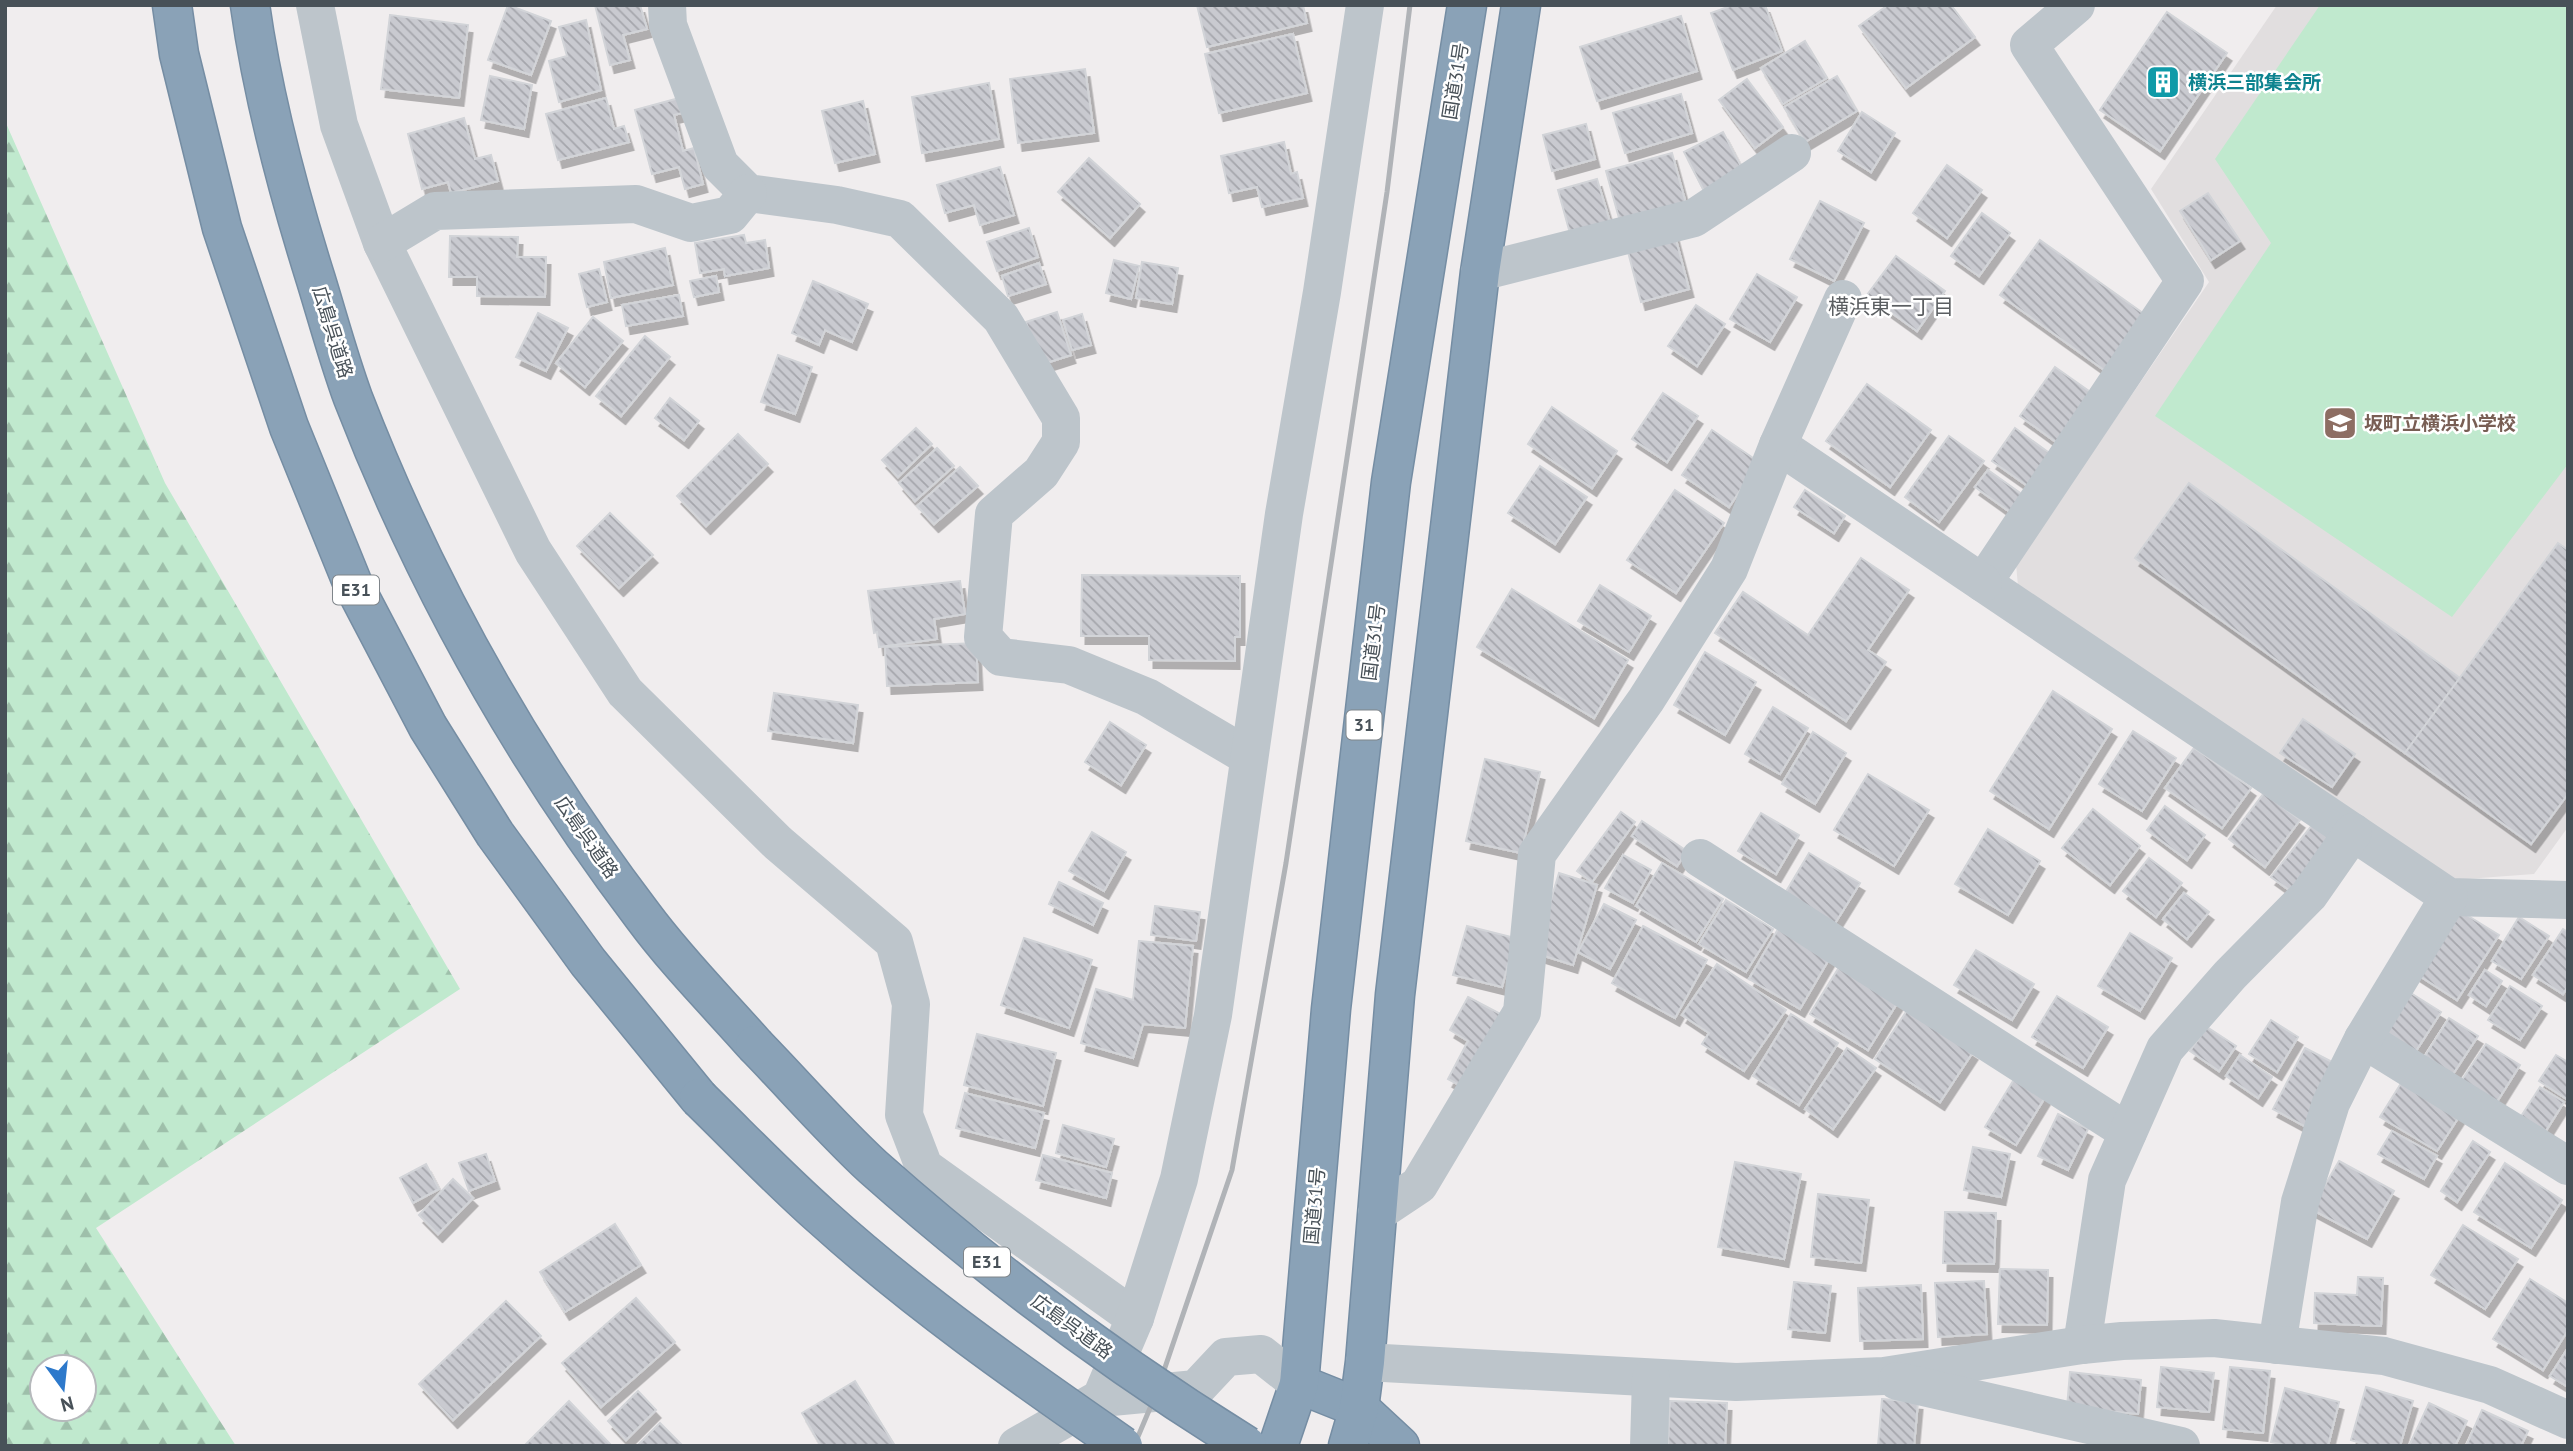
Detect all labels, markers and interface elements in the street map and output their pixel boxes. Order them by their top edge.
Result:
street label: 国道31号 [1437,41,1473,121]
building icon: 横浜三部集会所 [2144,63,2182,101]
place label: 横浜三部集会所 [2188,70,2321,94]
street label: 広島呉道路 [308,283,358,381]
district label: 横浜東一丁目 [1828,293,1954,320]
school or university icon: 坂町立横浜小学校 [2321,404,2359,442]
place label: 坂町立横浜小学校 [2364,411,2516,435]
road number: E31 [333,576,379,604]
street label: 国道31号 [1356,602,1390,682]
road number: 31 [1346,710,1382,740]
street label: 広島呉道路 [550,791,624,883]
street label: 国道31号 [1299,1166,1329,1246]
road number: E31 [964,1247,1010,1276]
street label: 広島呉道路 [1027,1288,1117,1364]
north arrow [28,1353,98,1423]
text: N [58,1391,77,1418]

